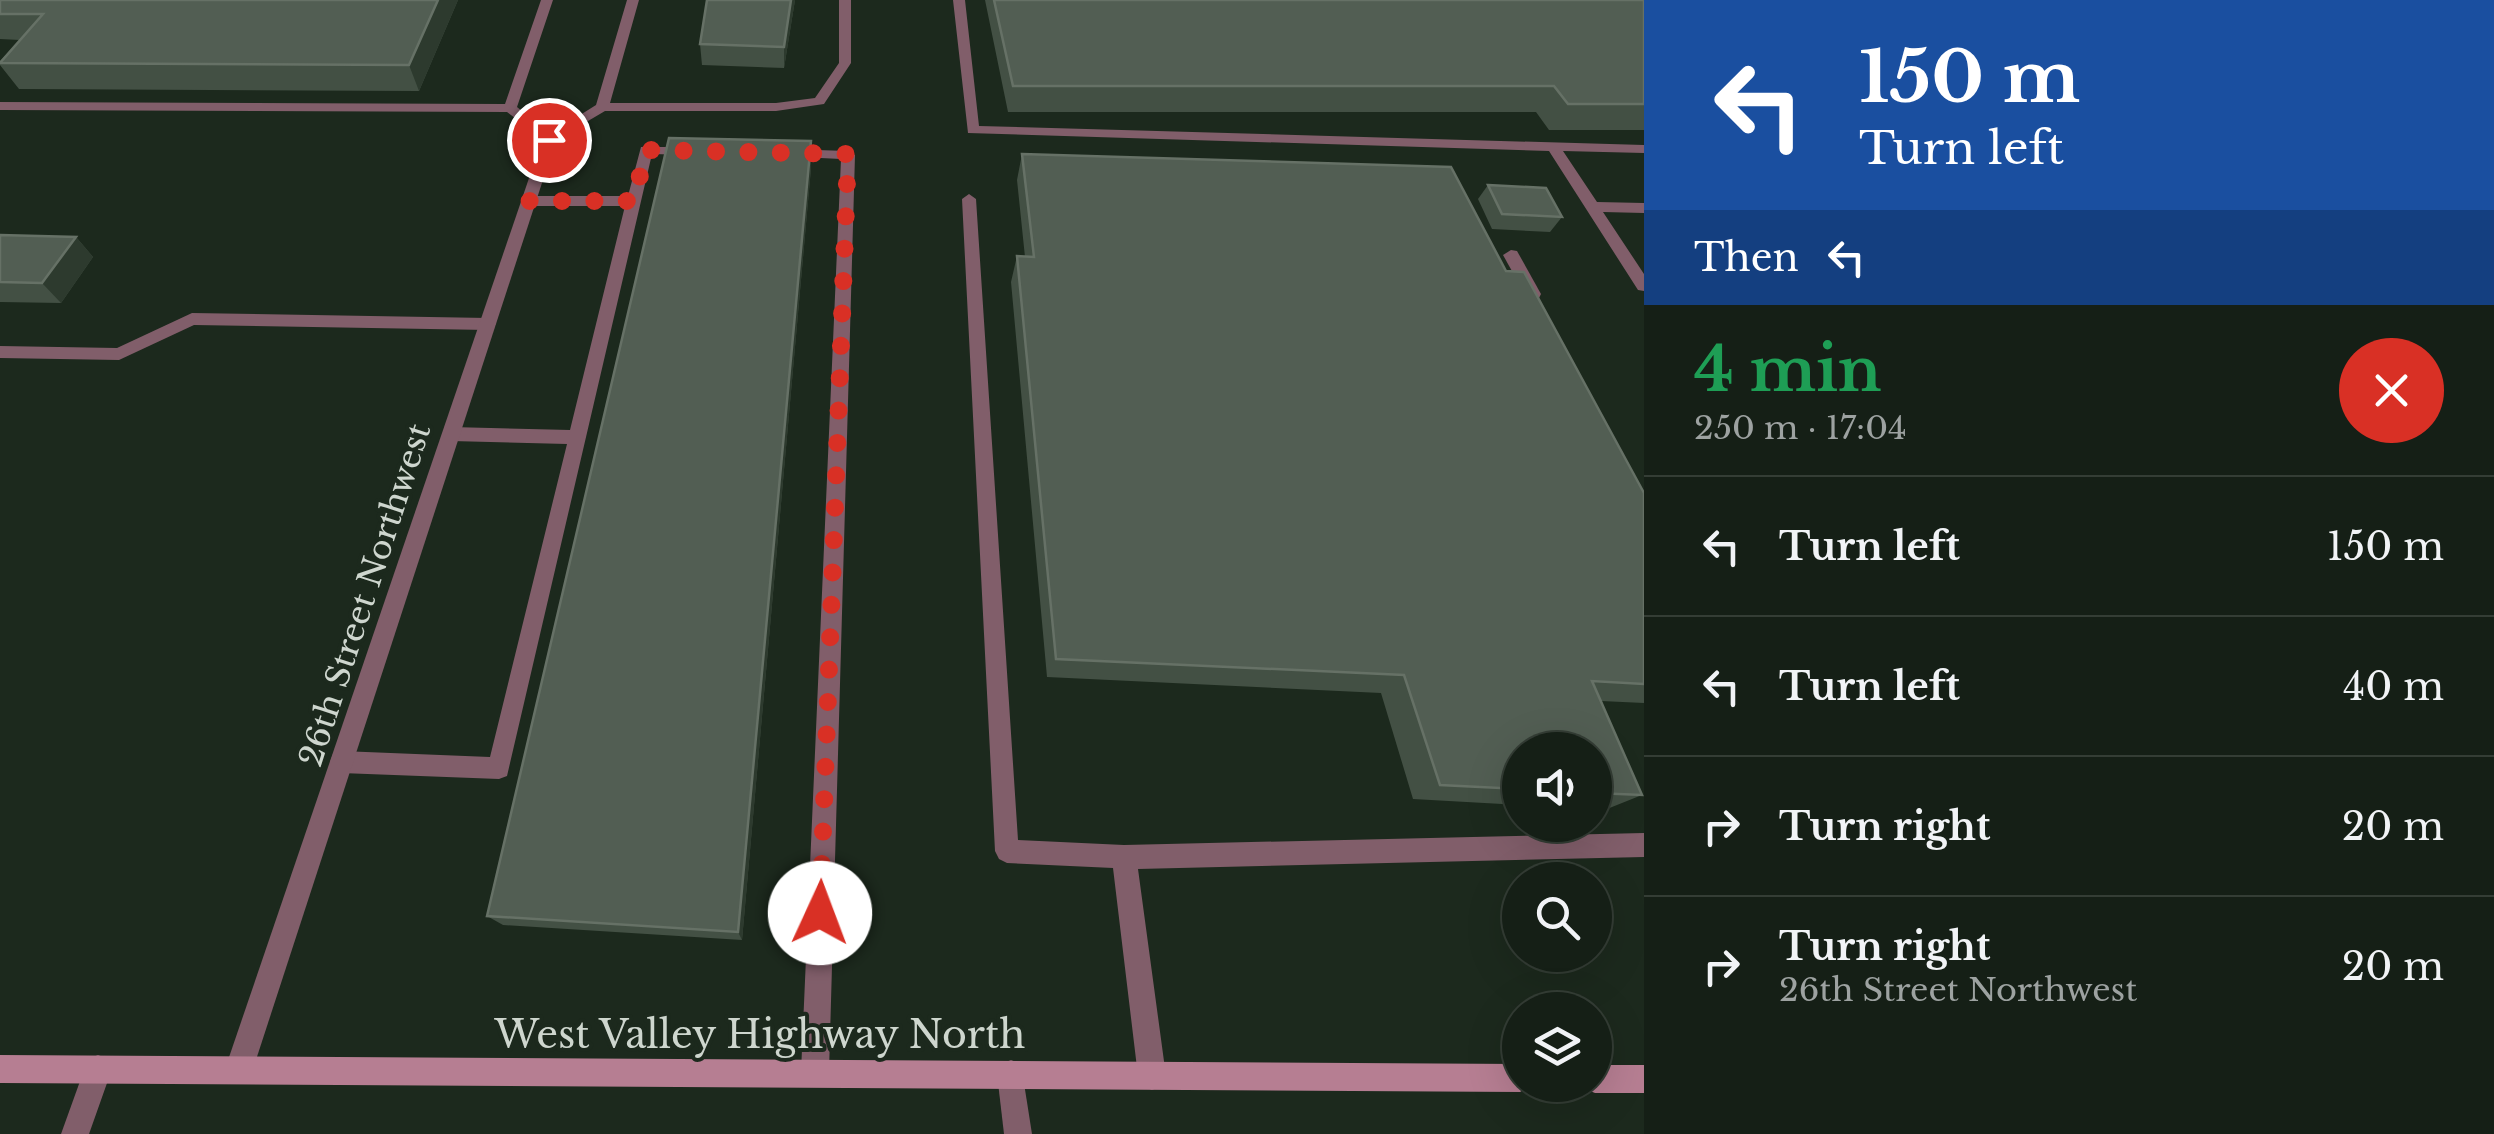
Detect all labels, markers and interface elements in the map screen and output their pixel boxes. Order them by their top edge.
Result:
text: 150 m [1859,34,2080,121]
icon: left [1694,40,1824,170]
pin [507,98,592,183]
icon: arrive [522,113,577,168]
text: Turn left [1859,120,2064,176]
icon: left [1819,230,1874,285]
text: Then [1694,234,1799,281]
text: 4 min [1694,333,1881,407]
button: close [2339,338,2444,443]
text: 250 m · 17:04 [1694,408,1907,448]
street label: 26th Street Northwest [291,418,439,772]
icon: left [1694,519,1749,574]
text: Turn left [1779,523,1960,570]
text: 150 m [2327,523,2444,570]
icon: left [1694,659,1749,714]
text: Turn left [1779,663,1960,710]
text: 40 m [2343,663,2444,710]
map controls [1502,732,1612,1102]
button: sound [1502,732,1612,842]
icon: right [1694,799,1749,854]
text: Turn right [1779,803,1990,850]
text: 20 m [2342,803,2444,850]
position arrow [768,861,872,965]
button: search [1502,862,1612,972]
text: Turn right [1779,923,1990,970]
icon: right [1694,939,1749,994]
text: 20 m [2342,943,2444,990]
text: 26th Street Northwest [1779,970,2137,1010]
button: layers [1502,992,1612,1102]
street label: West Valley Highway North [494,1011,1025,1058]

